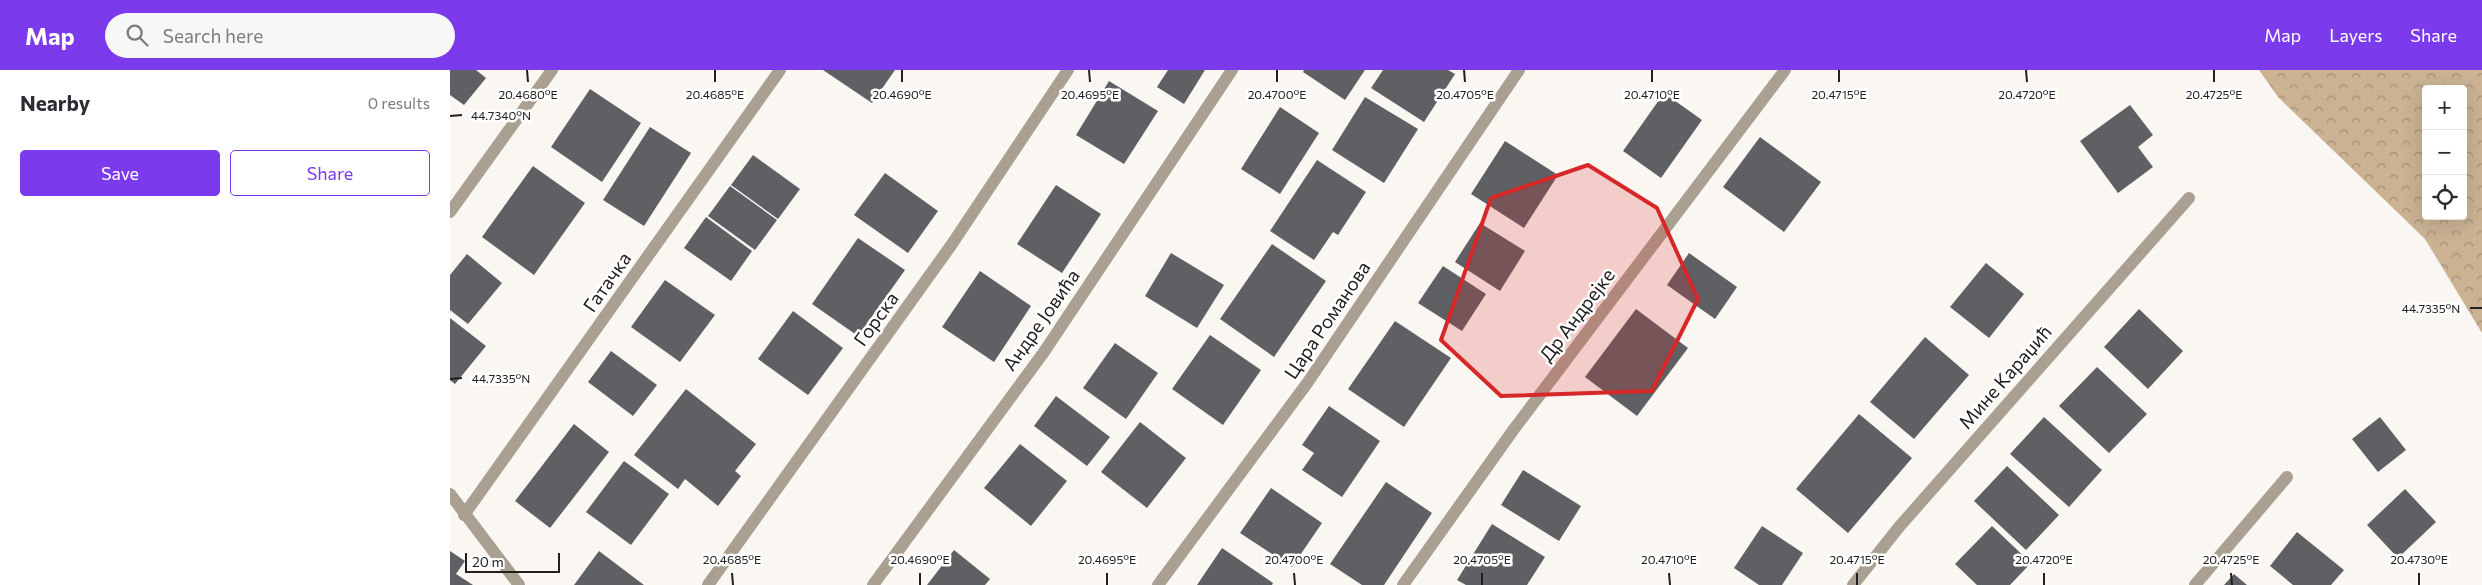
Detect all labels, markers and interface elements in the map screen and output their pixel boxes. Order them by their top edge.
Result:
search box [105,13,455,58]
text: Map [25,21,75,50]
icon: search [123,21,151,49]
text: Search here [163,24,263,47]
text: Map [2264,24,2301,46]
text: Layers [2329,24,2382,46]
text: Share [2410,24,2457,46]
map controls [2422,85,2467,220]
button: + [2422,85,2467,130]
text: 20.4680°E [498,87,558,101]
text: 20.4685°E [686,87,744,101]
text: 20.4690°E [872,87,932,101]
text: 20.4695°E [1061,87,1119,101]
text: 20.4700°E [1248,87,1306,101]
text: 20.4705°E [1436,87,1494,101]
text: 20.4710°E [1624,87,1680,101]
text: 20.4715°E [1812,87,1867,101]
text: 20.4720°E [1998,87,2056,101]
text: 20.4725°E [2186,87,2242,101]
text: Nearby [20,90,90,115]
text: 0 results [368,93,430,112]
text: 44.7340°N [471,108,531,122]
button: − [2422,130,2467,175]
button: Save [20,150,220,196]
button: Share [230,150,430,196]
button: locate [2422,175,2467,220]
street label: Гатачка [578,247,635,316]
street label: Цара Романова [1279,256,1375,383]
street label: Др Андрејке [1534,264,1619,366]
street label: Андре Јовића [997,265,1084,375]
street label: Горска [848,287,903,350]
text: 44.7335°N [2402,301,2460,315]
street label: Мине Караџић [1953,320,2056,433]
text: 44.7335°N [472,371,530,385]
scale bar [465,550,560,573]
text: 20.4685°E [703,552,761,566]
text: 20.4690°E [890,552,950,566]
text: 20.4695°E [1078,552,1136,566]
text: 20.4700°E [1265,552,1323,566]
text: 20.4705°E [1453,552,1511,566]
text: 20.4710°E [1641,552,1697,566]
text: 20.4715°E [1830,552,1885,566]
text: 20.4720°E [2015,552,2073,566]
text: 20.4725°E [2203,552,2259,566]
text: 20.4730°E [2390,552,2448,566]
text: 20 m [472,553,504,570]

